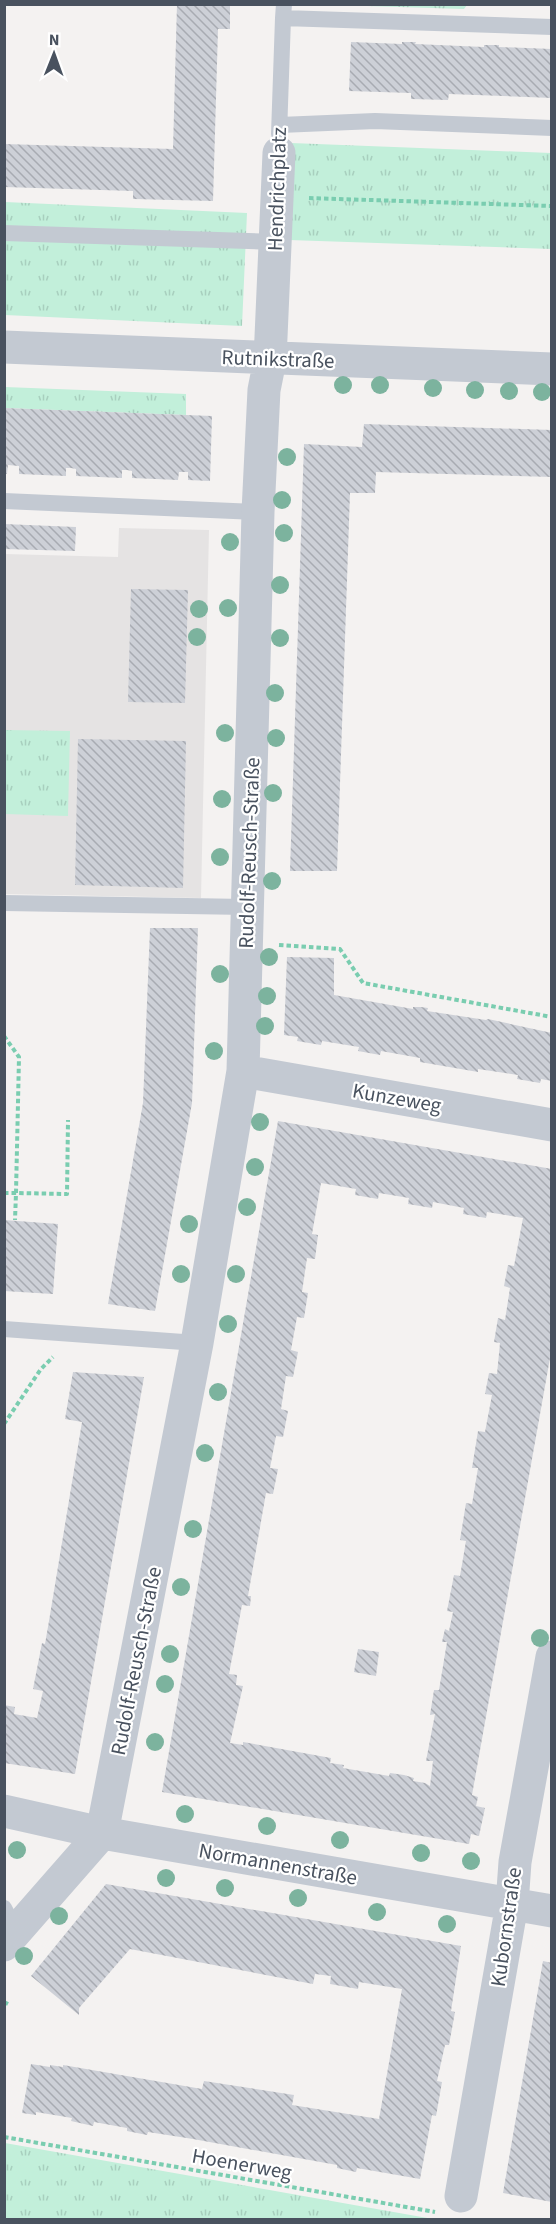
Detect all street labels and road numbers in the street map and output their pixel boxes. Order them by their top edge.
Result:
street label: Hendrichplatz [260,126,294,252]
street label: Rutnikstraße [221,342,335,376]
street label: Rudolf-Reusch-Straße [231,757,267,949]
street label: Kunzeweg [350,1075,444,1121]
street label: Rudolf-Reusch-Straße [103,1564,169,1758]
street label: Normannenstraße [196,1835,360,1893]
street label: Kubornstraße [483,1865,529,1989]
street label: Hoenerweg [190,2140,295,2188]

